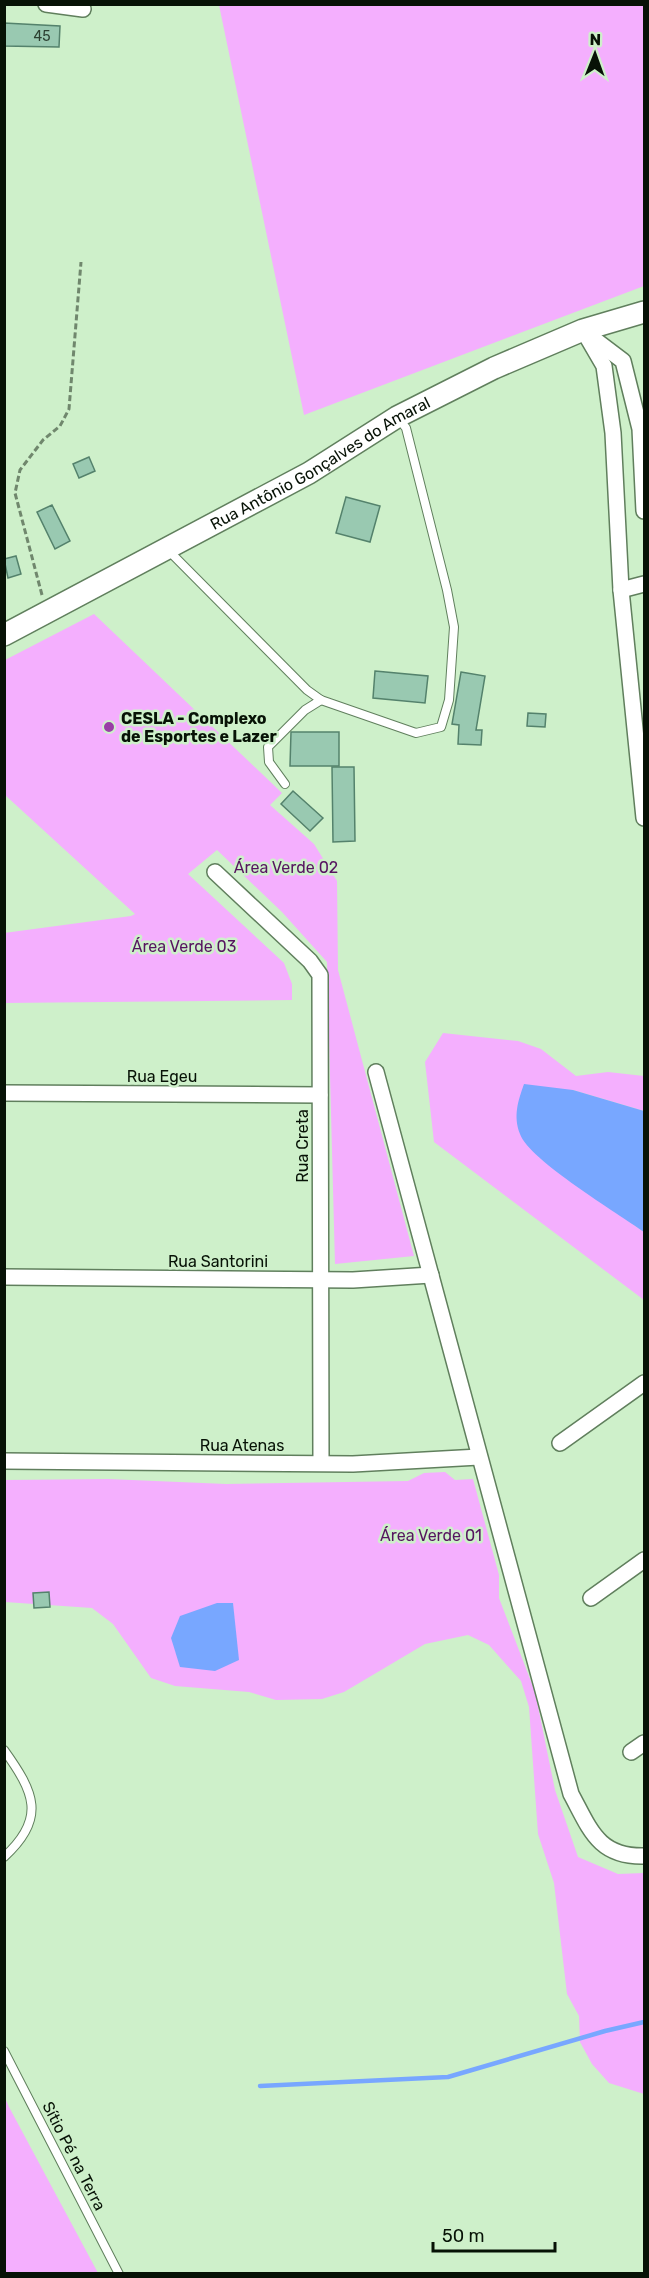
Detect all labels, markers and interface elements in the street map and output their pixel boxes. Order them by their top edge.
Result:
north arrow [565,24,625,84]
house number: 45 [33,28,51,45]
text: N [589,30,601,49]
street label: Rua Antônio Gonçalves do Amaral [207,392,433,533]
place label: CESLA - Complexo de Esportes e Lazer [121,709,278,746]
marker: CESLA - Complexo de Esportes e Lazer [102,720,116,734]
park label: Área Verde 02 [234,858,338,877]
park label: Área Verde 03 [132,937,236,956]
street label: Rua Egeu [127,1067,197,1086]
street label: Rua Creta [293,1109,312,1183]
street label: Rua Santorini [168,1252,268,1271]
street label: Rua Atenas [200,1436,284,1455]
park label: Área Verde 01 [380,1526,482,1545]
street label: Sítio Pé na Terra [38,2098,110,2214]
scale bar [433,2215,554,2253]
text: 50 m [442,2225,485,2247]

